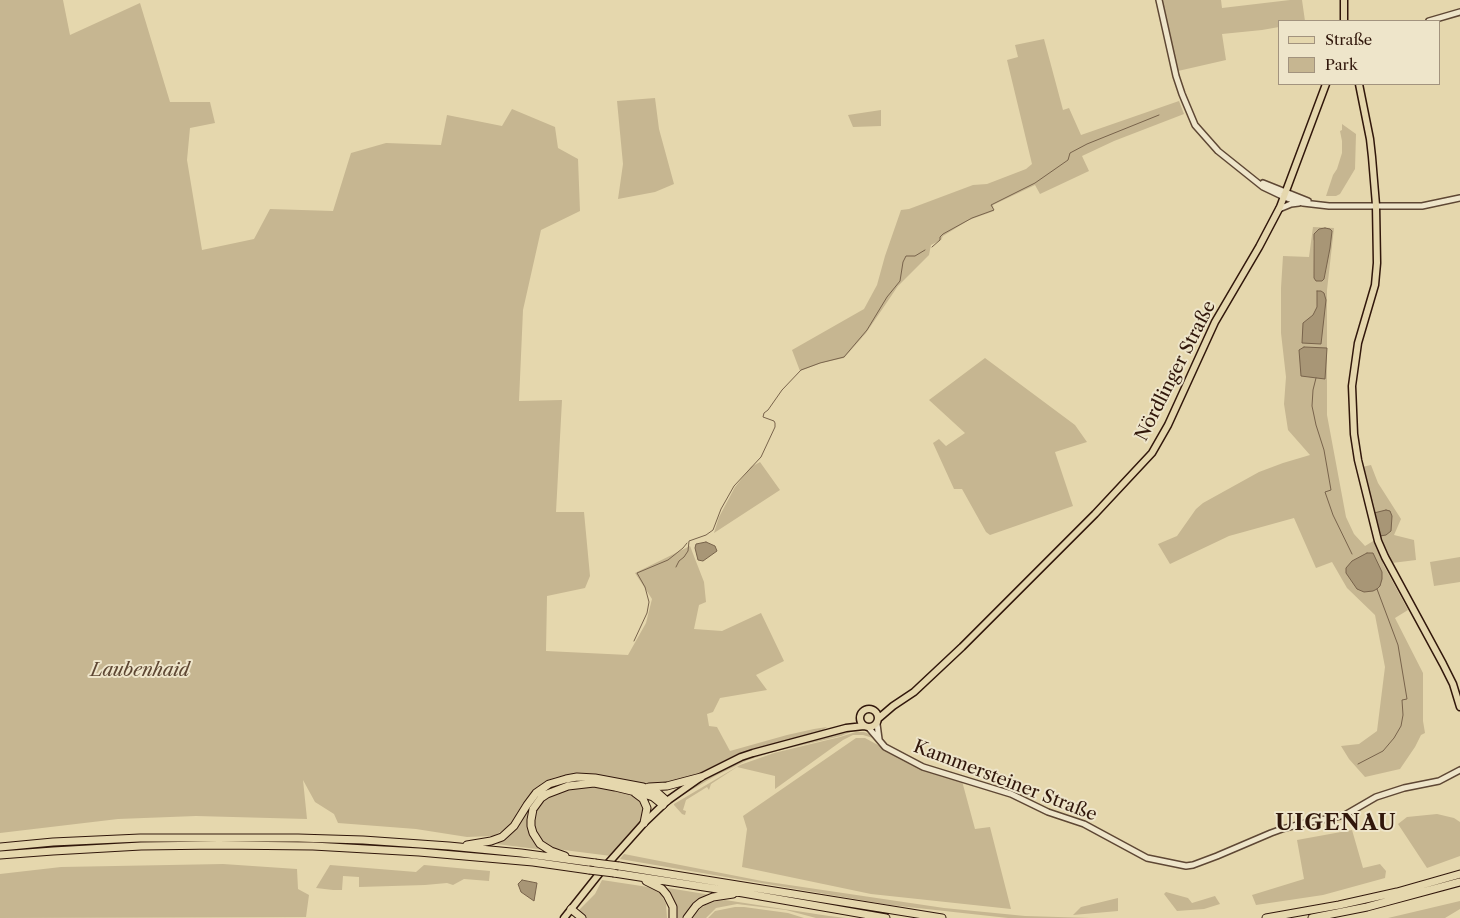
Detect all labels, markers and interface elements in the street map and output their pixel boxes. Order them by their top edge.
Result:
legend [1278,20,1440,85]
text: Straße [1325,30,1372,49]
text: Park [1325,55,1358,74]
street label: Nördlinger Straße [1131,297,1221,445]
park label: Laubenhaid [91,660,189,682]
street label: Kammersteiner Straße [910,736,1100,826]
district label: UIGENAU [1274,811,1398,837]

